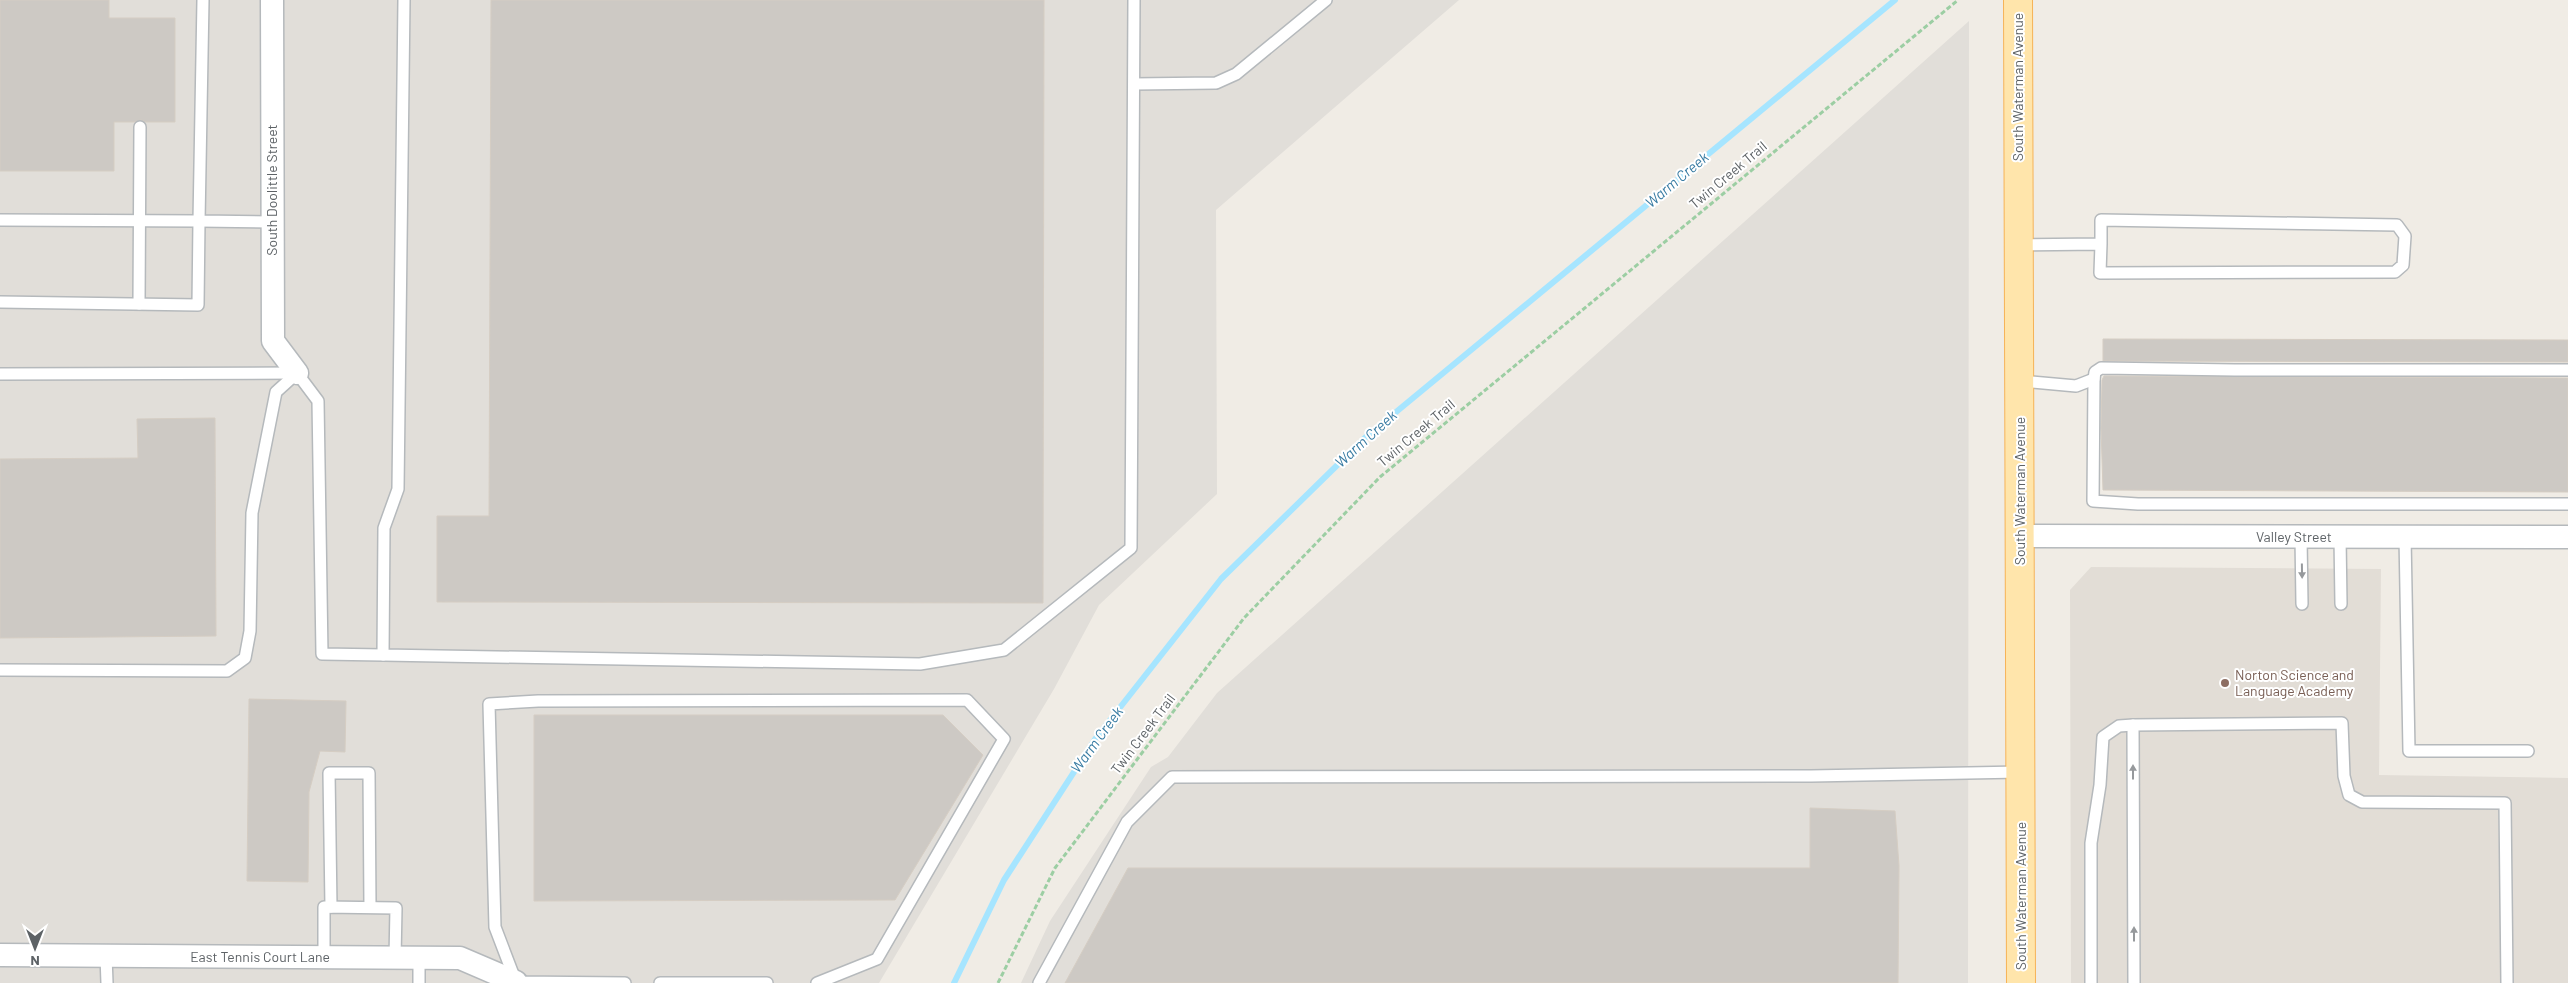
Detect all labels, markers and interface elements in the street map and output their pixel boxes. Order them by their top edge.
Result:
street label: South Waterman Avenue [2009,13,2026,161]
street label: South Doolittle Street [263,124,280,256]
street label: Twin Creek Trail [1685,137,1770,212]
water label: Warm Creek [1641,147,1712,211]
street label: Twin Creek Trail [1373,395,1458,470]
water label: Warm Creek [1331,405,1401,471]
street label: South Waterman Avenue [2011,417,2028,565]
street label: Valley Street [2256,528,2332,545]
one-way arrow [2298,563,2306,579]
place label: Norton Science and Language Academy [2235,666,2354,699]
marker: Norton Science and Language Academy [2219,677,2231,689]
street label: Twin Creek Trail [1107,690,1178,777]
water label: Warm Creek [1066,702,1127,776]
one-way arrow [2129,764,2137,780]
street label: South Waterman Avenue [2012,822,2029,970]
north arrow [10,923,60,973]
one-way arrow [2130,926,2138,942]
street label: East Tennis Court Lane [190,948,330,965]
text: N [30,953,40,970]

